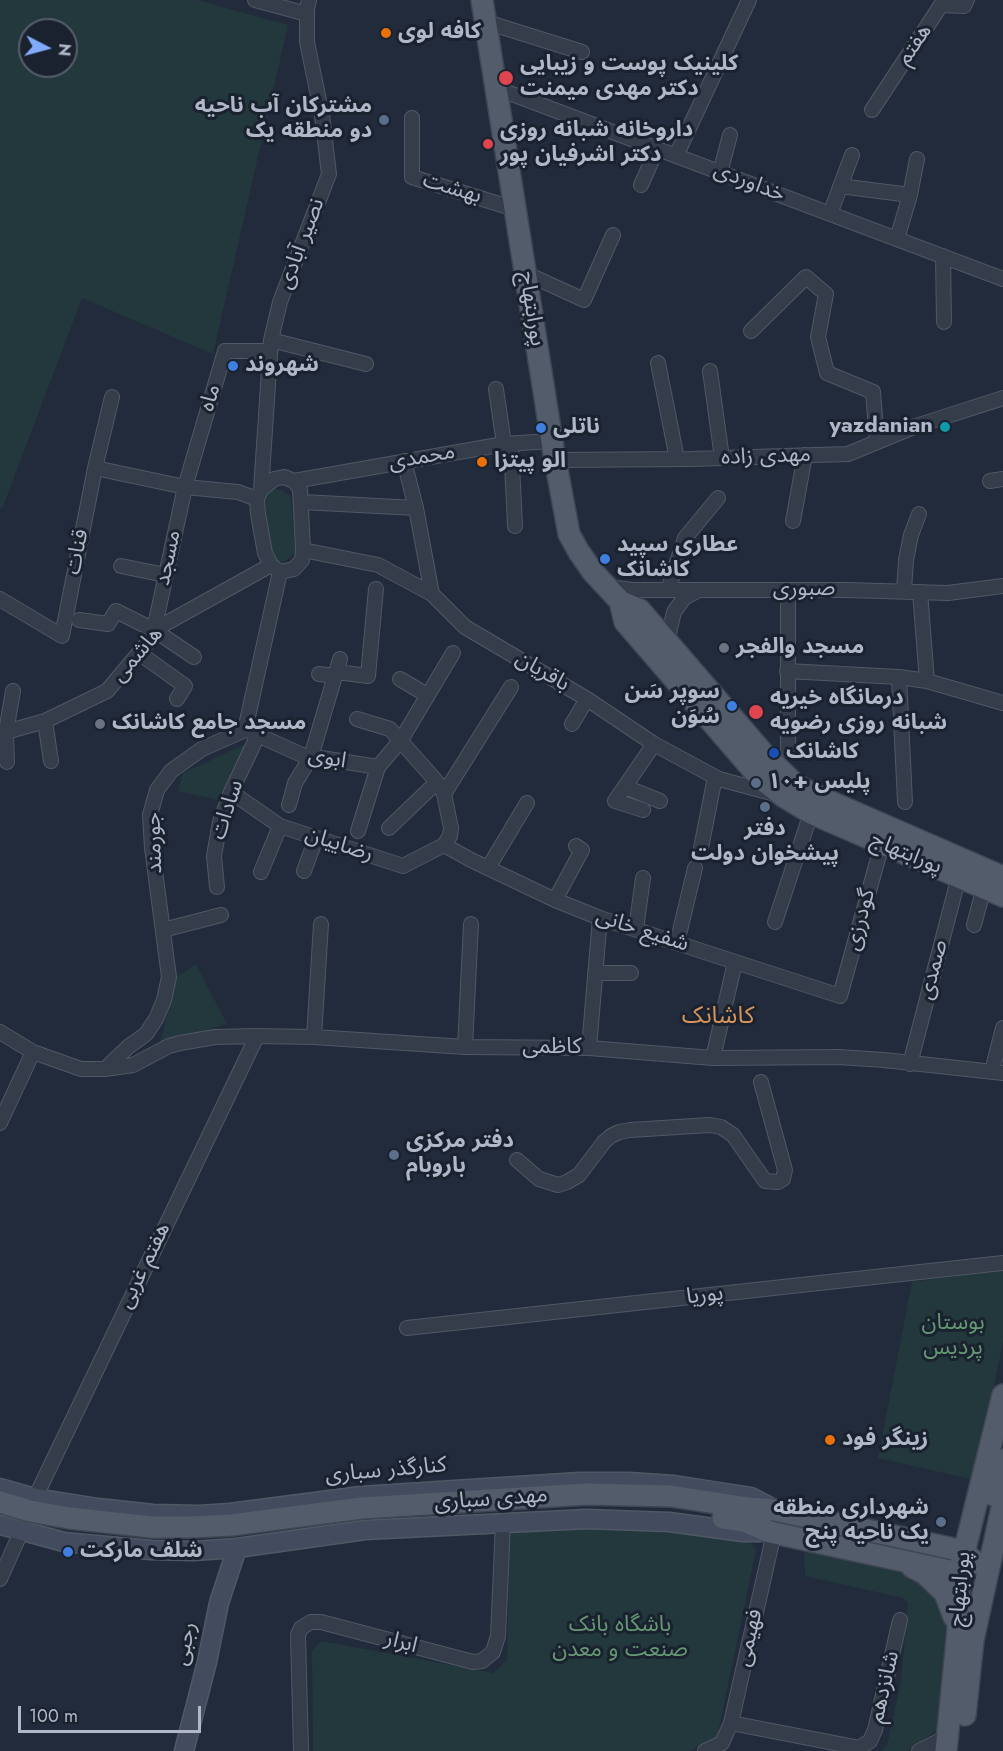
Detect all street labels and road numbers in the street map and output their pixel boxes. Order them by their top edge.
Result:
street label: هفتم [892,19,938,71]
street label: خداوردی [710,157,788,209]
street label: بهشت [420,168,484,210]
street label: نصیر آبادی [273,195,331,293]
street label: پورابتهاج [512,270,550,348]
street label: ماه [194,381,228,415]
street label: محمدی [387,439,457,477]
street label: مهدی زاده [721,442,811,472]
street label: قنات [61,527,95,577]
street label: مسجد [150,528,188,588]
street label: صبوری [773,577,835,603]
street label: هاشمی [107,622,169,688]
street label: باقریان [510,646,574,698]
street label: ابوی [306,743,348,775]
street label: سادات [206,777,250,843]
street label: جورمند [141,812,169,874]
street label: رضاییان [302,822,376,868]
street label: پورابتهاج [866,827,946,881]
street label: گودرزی [840,886,882,954]
street label: شفیع خانی [592,904,692,958]
street label: صمدی [913,937,955,1003]
street label: کاظمی [522,1035,582,1061]
street label: هفتم غربی [113,1219,177,1313]
street label: پوریا [685,1281,725,1311]
street label: کنارگذر سباری [324,1453,448,1489]
street label: مهدی سباری [433,1483,549,1517]
street label: پورابتهاج [945,1550,977,1628]
street label: فهیمی [731,1607,769,1669]
street label: رجبی [169,1620,203,1668]
street label: ابرار [382,1626,420,1660]
street label: شانزدهم [864,1648,906,1726]

